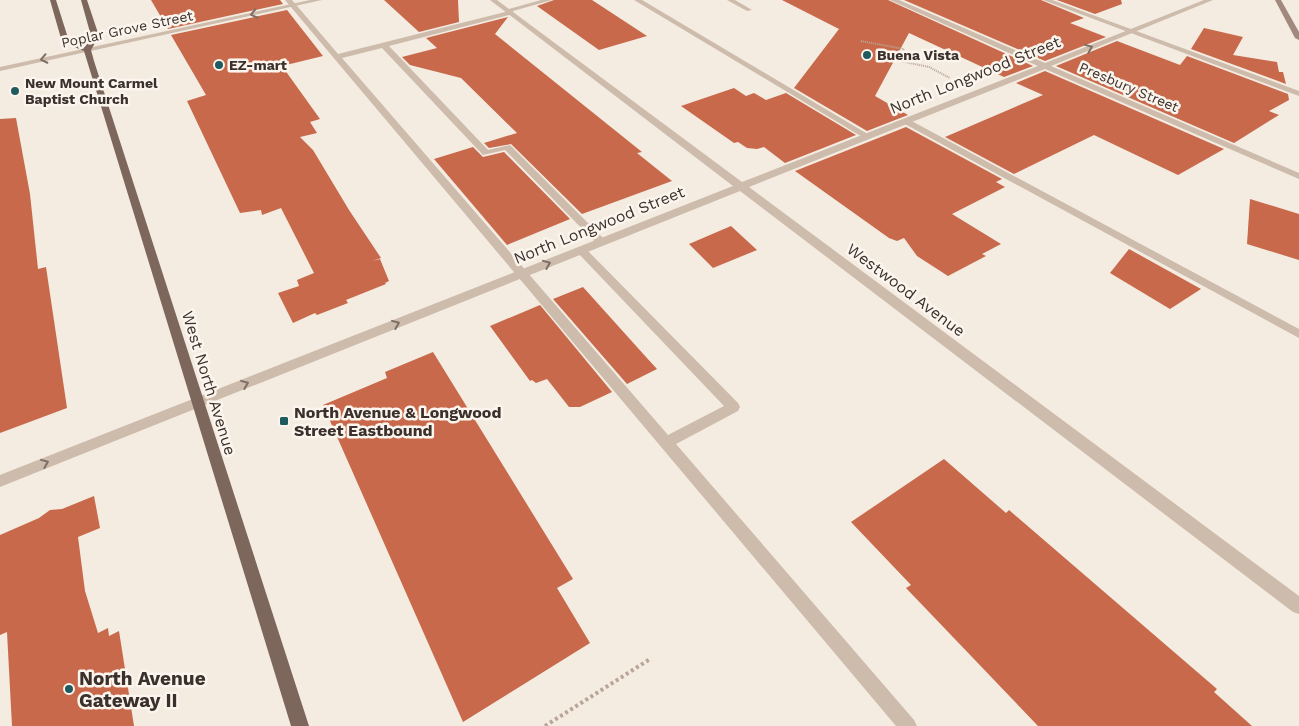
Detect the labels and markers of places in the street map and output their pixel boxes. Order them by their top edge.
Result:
place label: Buena Vista [877,47,960,63]
marker: Buena Vista [861,49,873,61]
place label: EZ-mart [229,57,287,73]
marker: EZ-mart [213,59,225,71]
place label: New Mount Carmel Baptist Church [25,75,158,107]
marker: New Mount Carmel Baptist Church [9,85,21,97]
place label: North Avenue & Longwood Street Eastbound [294,403,501,440]
marker: North Avenue & Longwood Street Eastbound [278,415,290,427]
place label: North Avenue Gateway II [79,667,206,712]
marker: North Avenue Gateway II [63,683,75,695]

